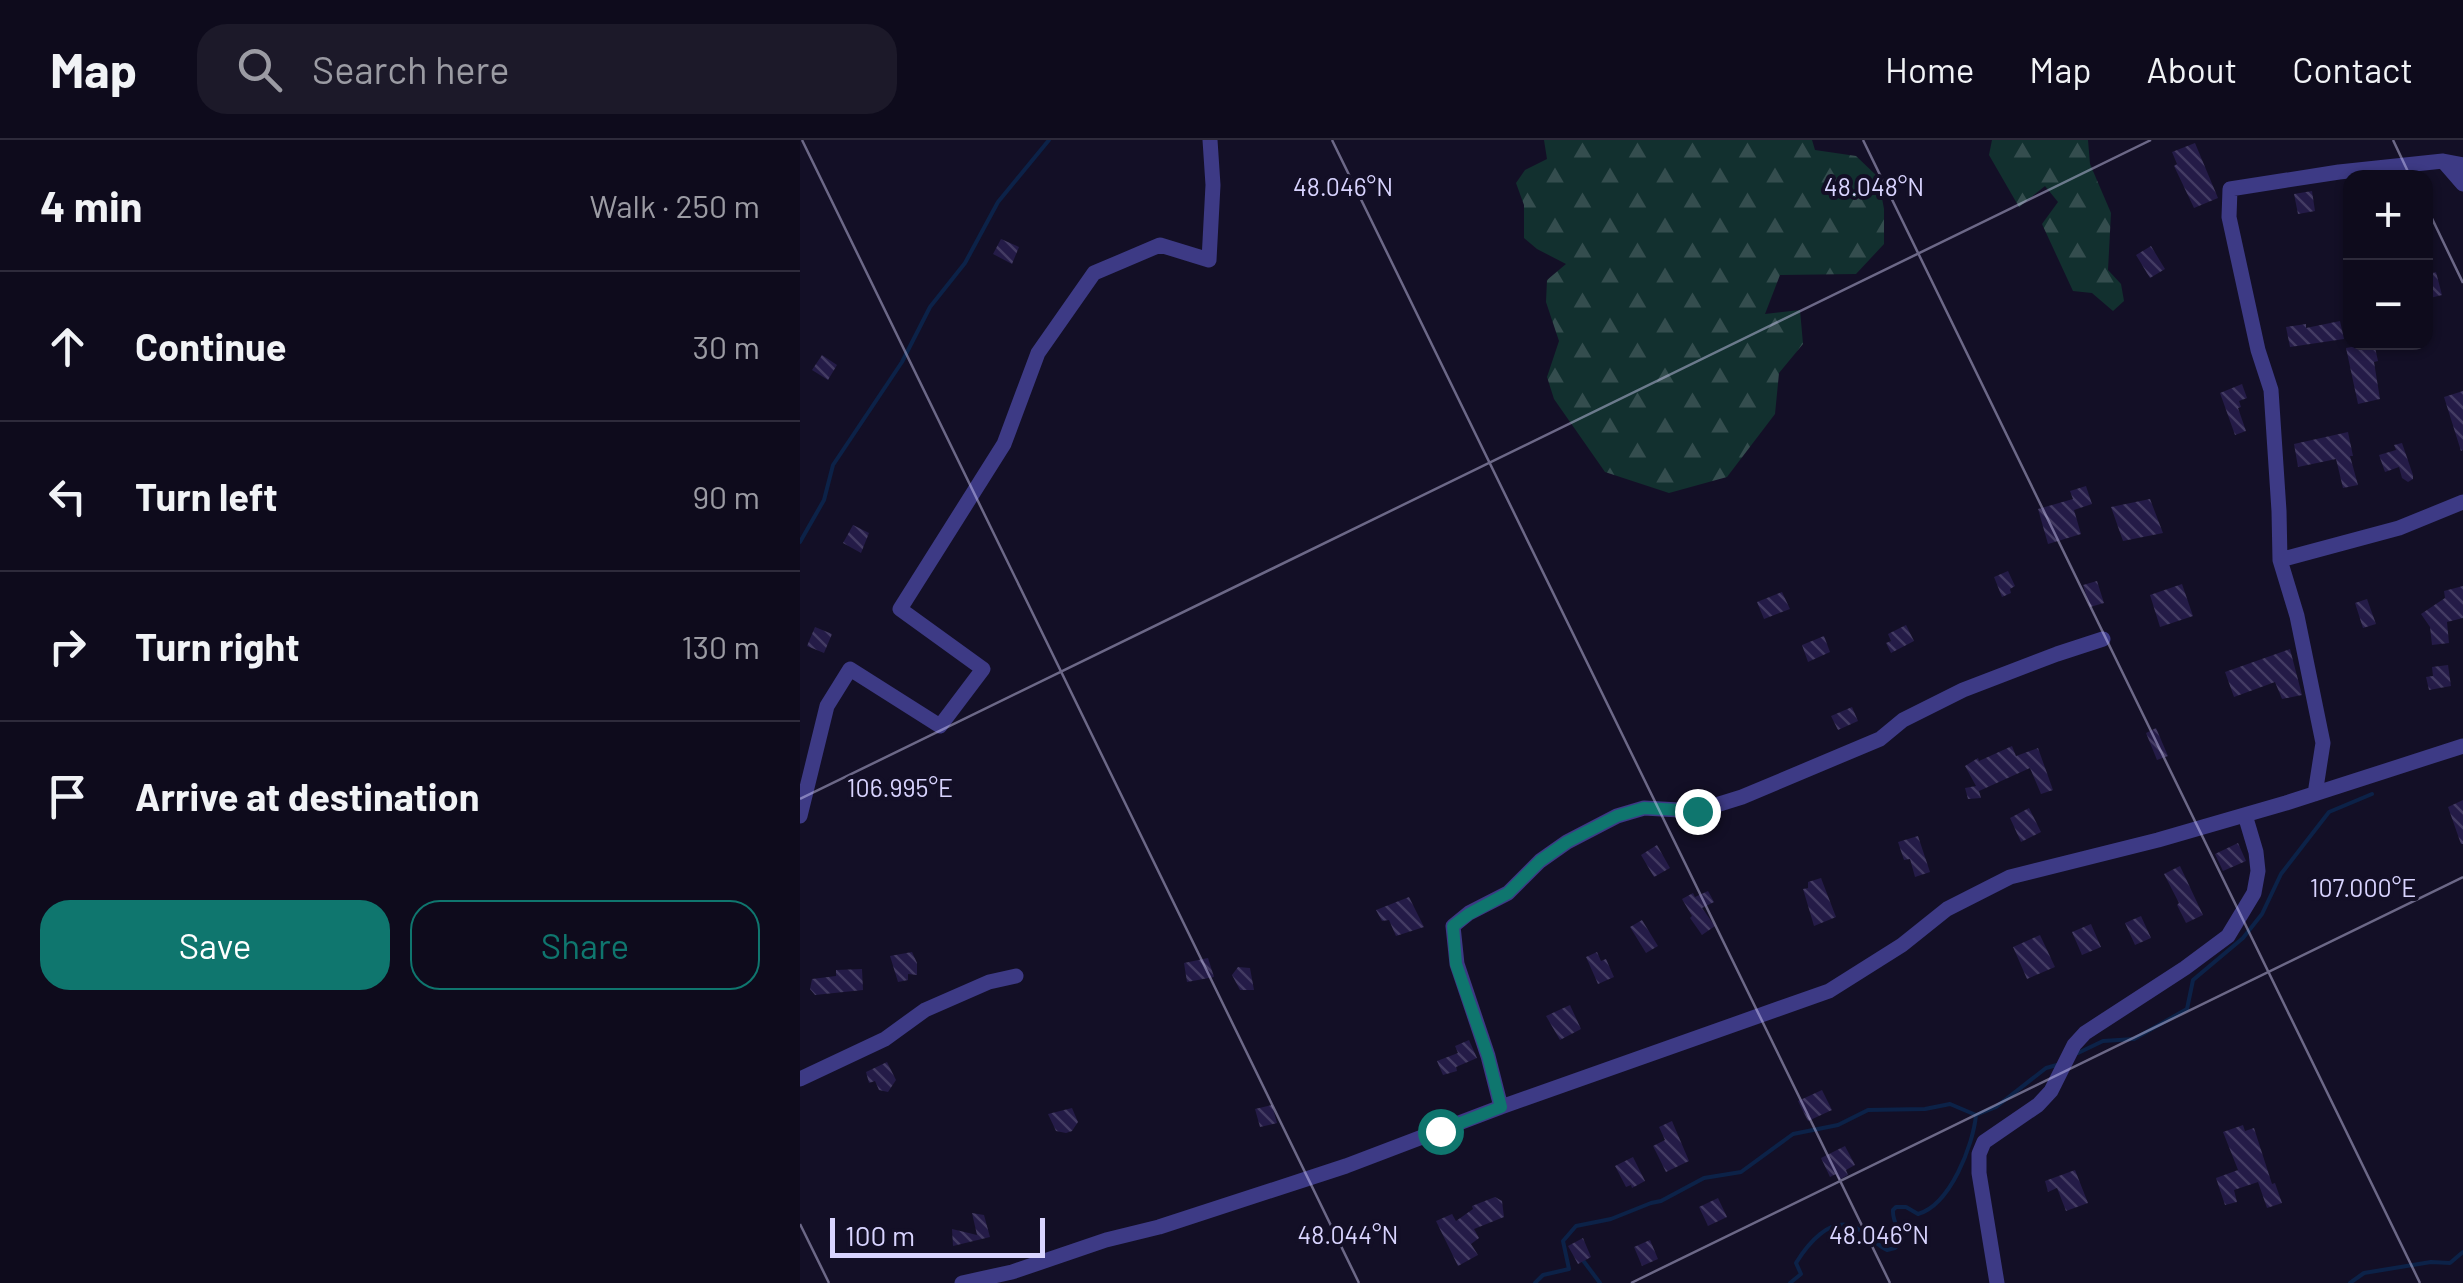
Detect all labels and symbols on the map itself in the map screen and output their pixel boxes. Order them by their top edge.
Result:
text: 48.046°N [1293,171,1393,201]
text: 48.048°N [1824,171,1924,201]
text: 106.995°E [847,772,953,802]
route end [1675,789,1721,835]
text: 107.000°E [2310,872,2416,902]
route start [1418,1109,1464,1155]
scale bar [830,1213,1045,1258]
text: 48.044°N [1297,1219,1399,1249]
text: 48.046°N [1829,1219,1929,1249]

